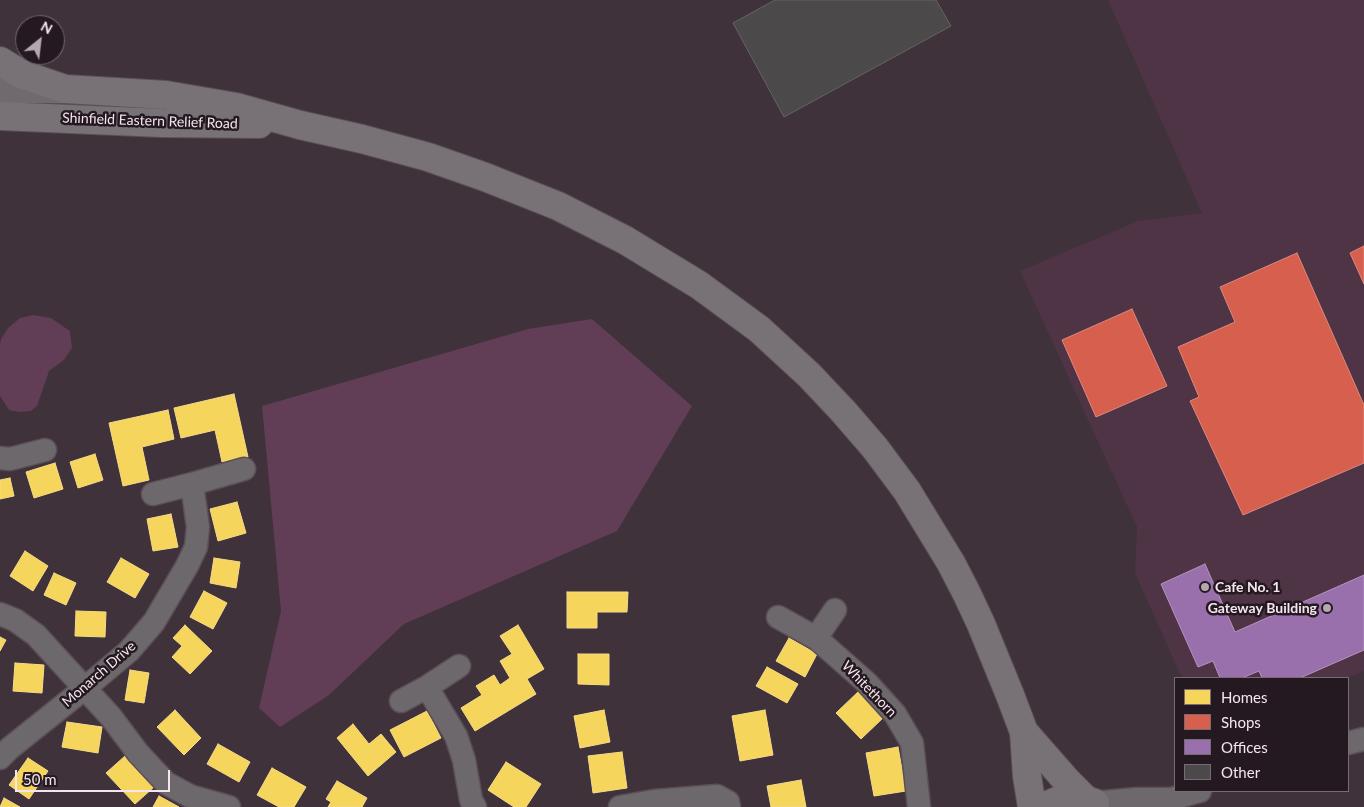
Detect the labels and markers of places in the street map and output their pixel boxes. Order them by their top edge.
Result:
place label: Cafe No. 1 [1215,579,1280,595]
marker: Cafe No. 1 [1199,581,1211,593]
place label: Gateway Building [1208,600,1317,616]
marker: Gateway Building [1321,602,1333,614]

